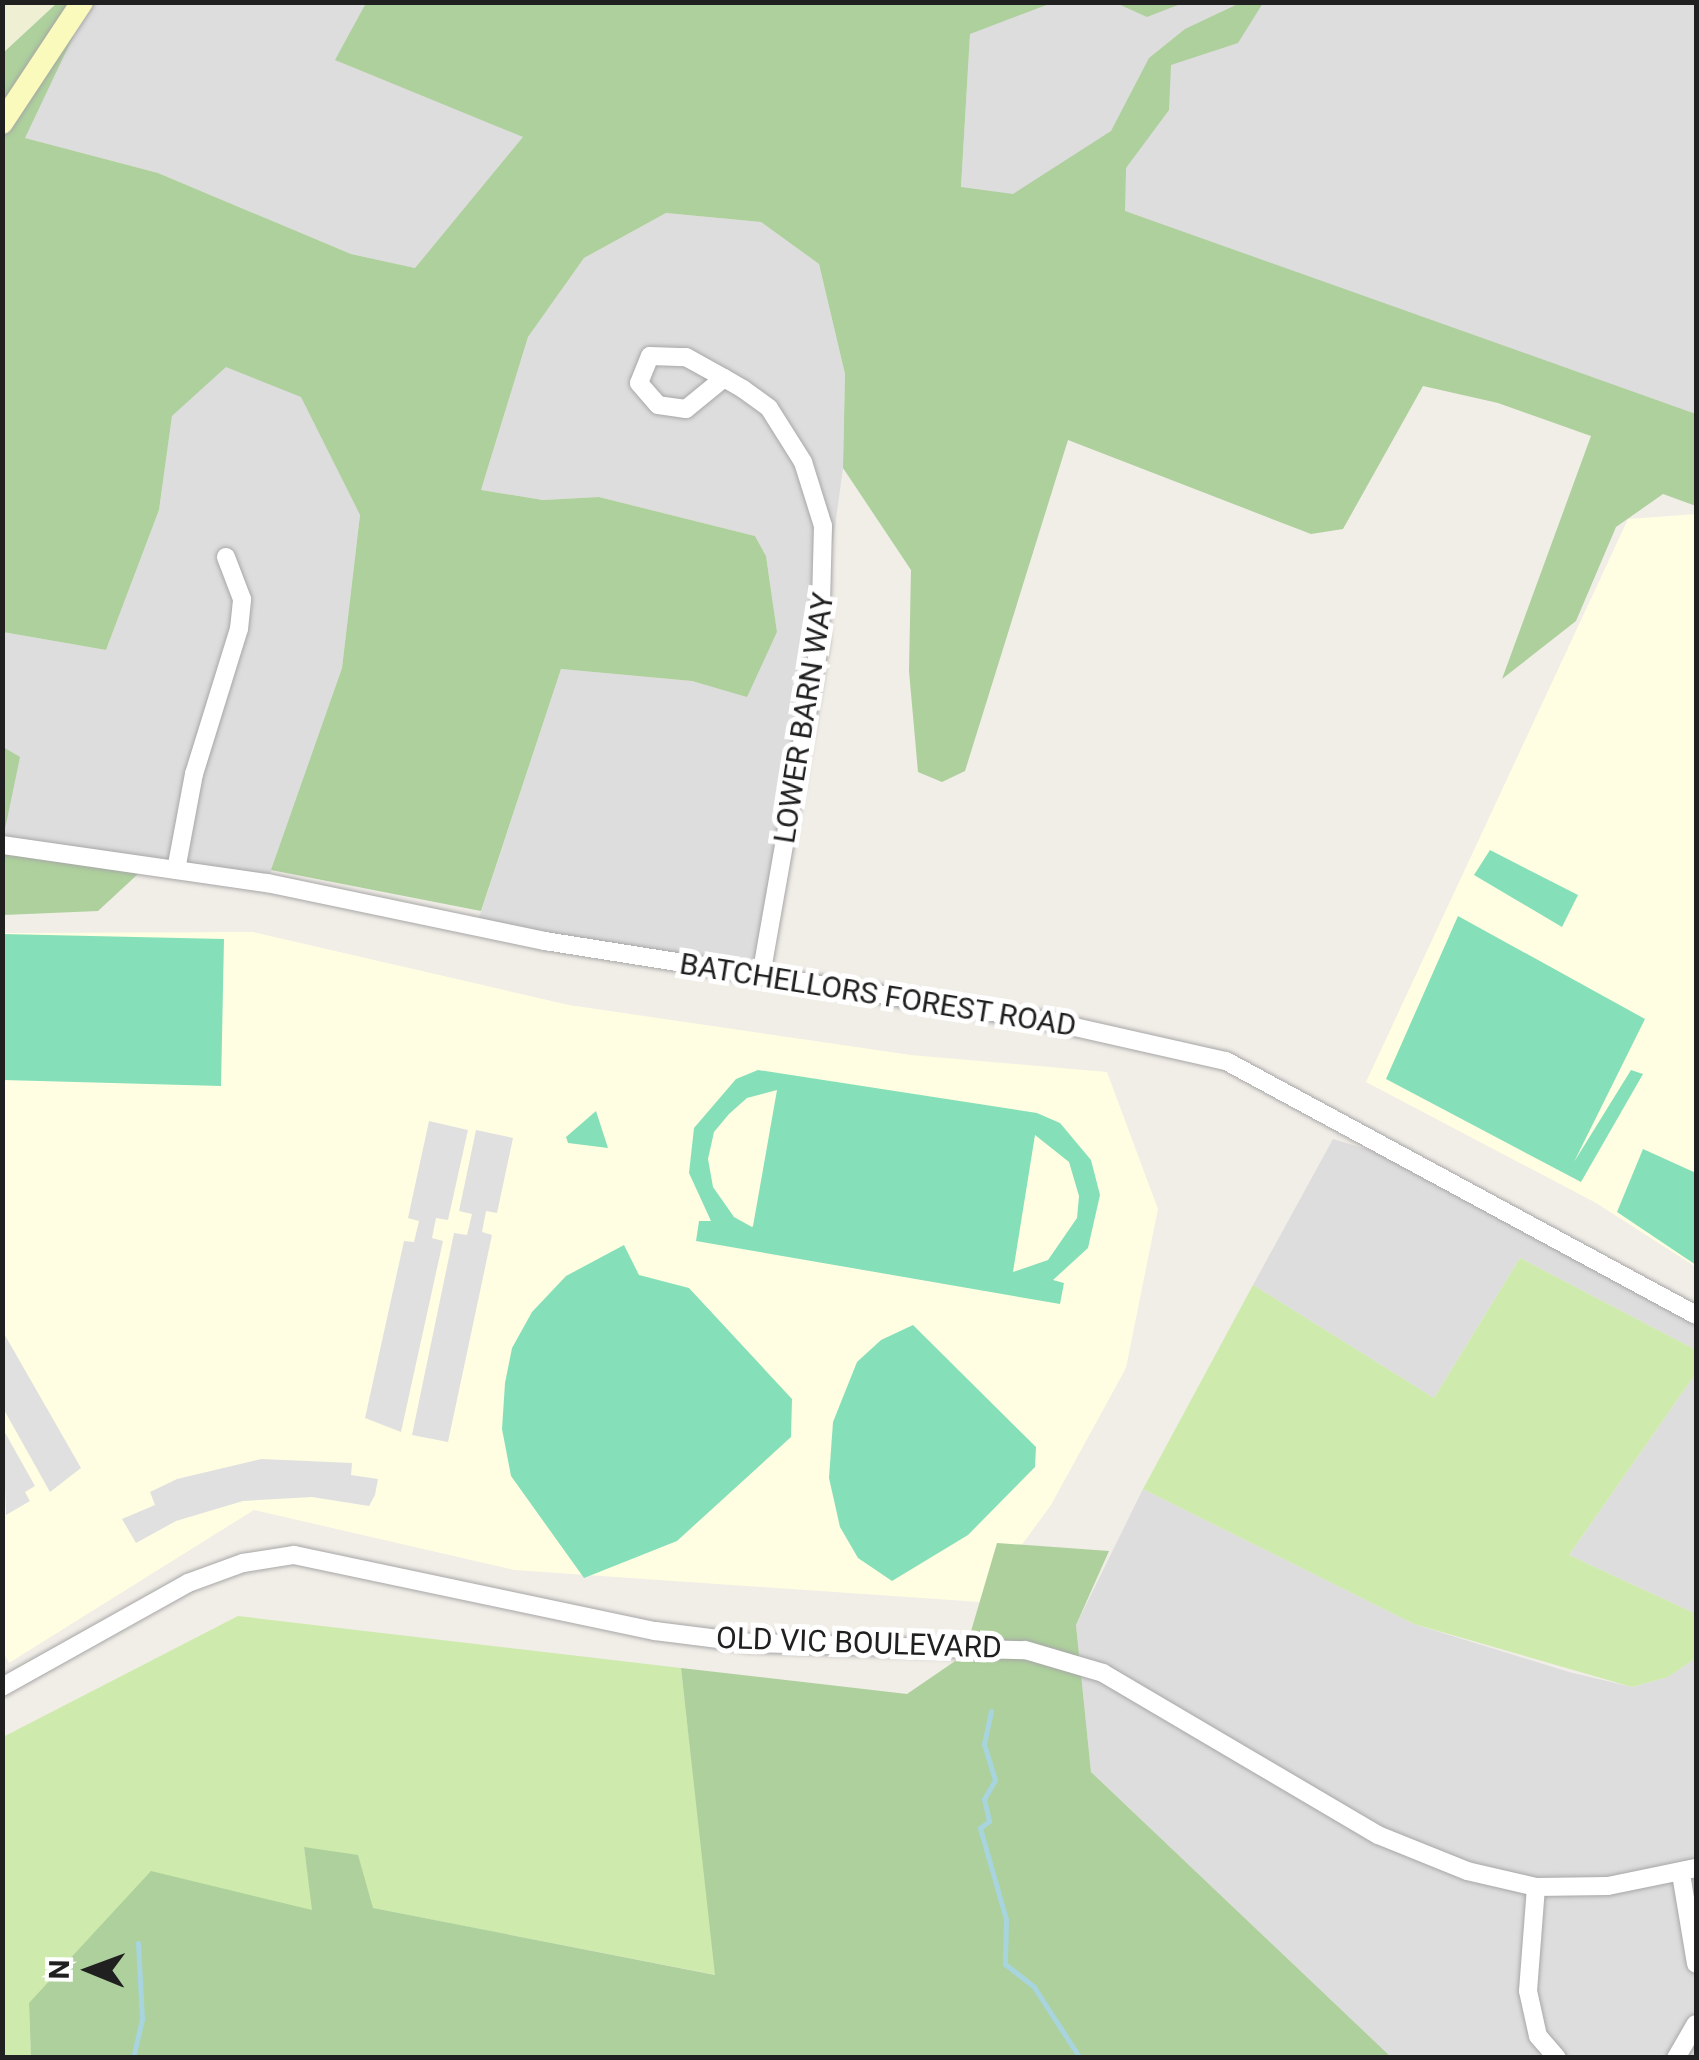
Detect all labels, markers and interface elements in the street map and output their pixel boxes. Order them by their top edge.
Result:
street label: LOWER BARN WAY [766,590,842,846]
street label: BATCHELLORS FOREST ROAD [677,946,1079,1044]
street label: OLD VIC BOULEVARD [716,1620,1002,1666]
north arrow [40,1920,140,2020]
text: N [43,1959,76,1980]

